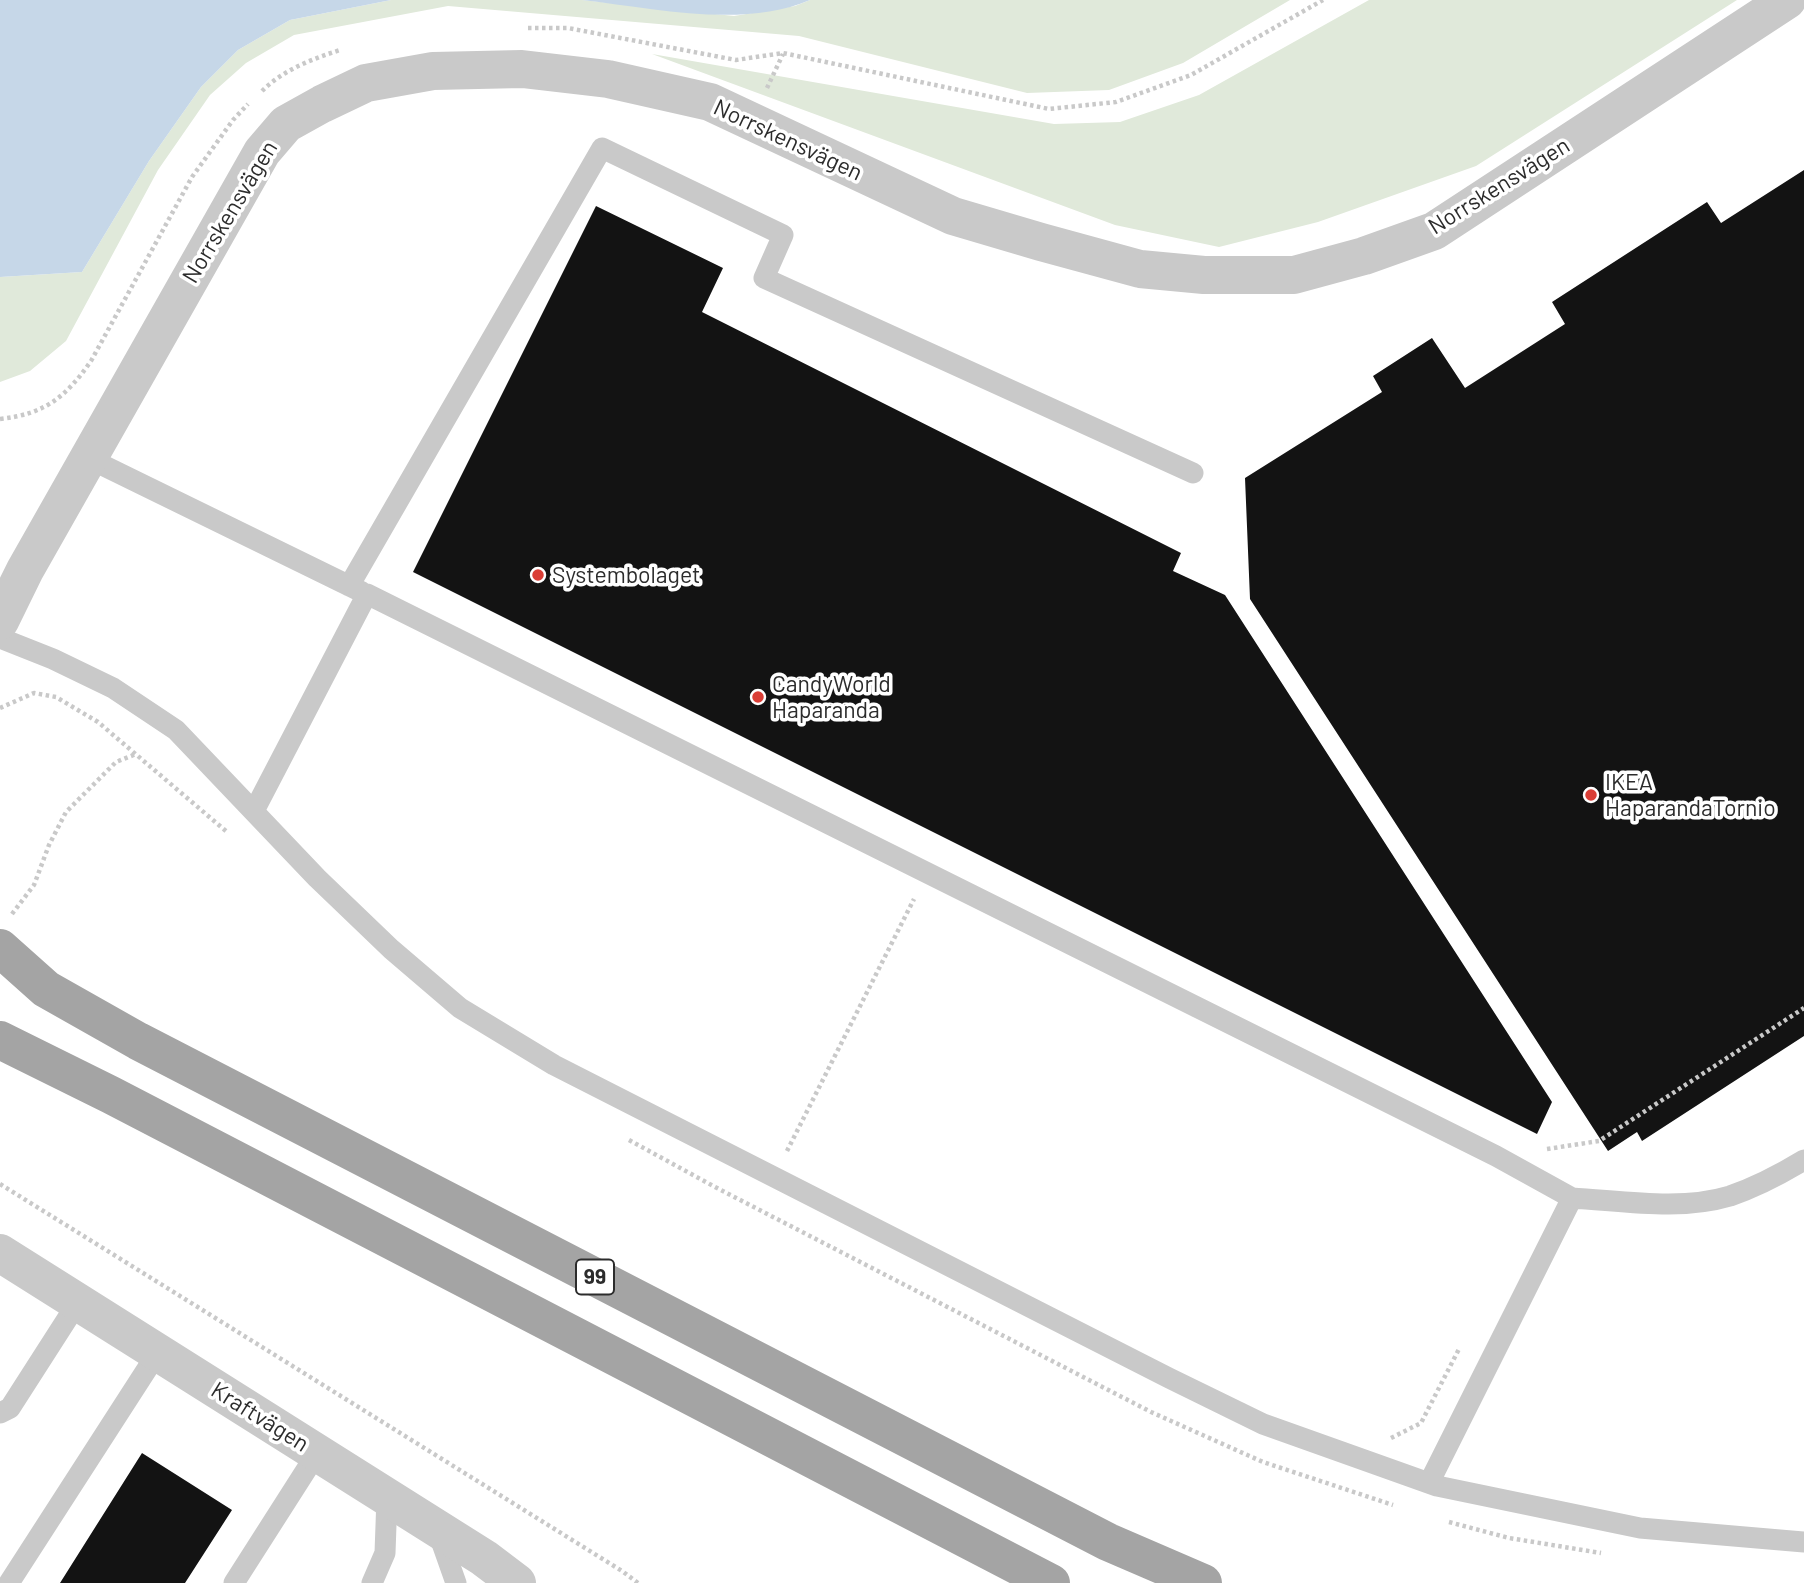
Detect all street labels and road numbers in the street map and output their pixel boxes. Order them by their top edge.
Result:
street label: Norrskensvägen [709,93,867,187]
street label: Norrskensvägen [1423,132,1575,240]
street label: Norrskensvägen [177,136,283,288]
road number: 99 [576,1260,614,1294]
street label: Kraftvägen [206,1376,314,1458]

